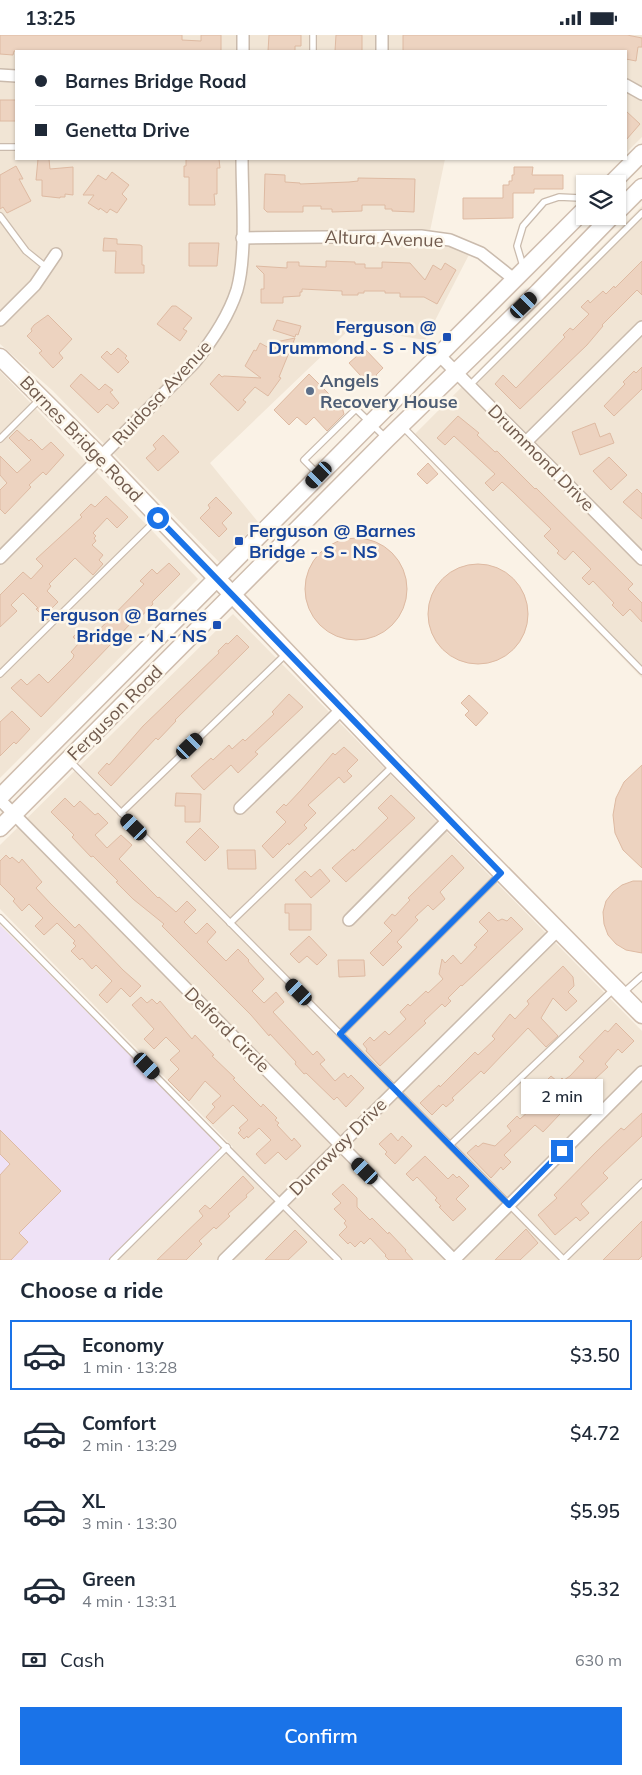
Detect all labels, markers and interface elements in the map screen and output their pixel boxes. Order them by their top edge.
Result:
text: 13:25 [25,6,75,30]
text: Barnes Bridge Road [65,69,247,93]
text: Genetta Drive [65,118,190,142]
map controls [576,175,626,225]
button: layers [576,175,626,225]
street label: Altura Avenue [324,225,444,252]
car [507,289,540,321]
place label: Ferguson @ Drummond - S - NS [268,315,437,359]
marker: Ferguson @ Drummond - S - NS [441,331,453,343]
street label: Ruidosa Avenue [107,335,216,450]
place label: Angels Recovery House [320,369,458,413]
street label: Barnes Bridge Road [15,371,148,507]
marker: Angels Recovery House [304,385,316,397]
street label: Drummond Drive [483,399,600,516]
car [303,459,334,491]
route start [147,507,169,529]
place label: Ferguson @ Barnes Bridge - S - NS [249,519,416,563]
marker: Ferguson @ Barnes Bridge - S - NS [233,535,245,547]
place label: Ferguson @ Barnes Bridge - N - NS [40,603,207,647]
marker: Ferguson @ Barnes Bridge - N - NS [211,619,223,631]
street label: Ferguson Road [62,660,167,765]
car [173,730,206,762]
car [118,811,149,843]
car [283,976,314,1008]
street label: Delford Circle [180,982,275,1077]
car [131,1050,162,1082]
callout: 2 min [521,1079,603,1113]
text: 2 min [541,1086,583,1106]
street label: Dunaway Drive [284,1093,391,1200]
route end [551,1140,573,1162]
car [349,1155,380,1187]
text: Choose a ride [20,1276,163,1304]
icon: car [22,1333,67,1378]
text: Economy [82,1333,164,1357]
text: $3.50 [570,1343,620,1367]
text: 1 min · 13:28 [82,1357,177,1377]
icon: car [22,1411,67,1456]
text: Comfort [82,1411,156,1435]
text: $4.72 [570,1421,620,1445]
text: 2 min · 13:29 [82,1435,177,1455]
icon: car [22,1489,67,1534]
text: XL [82,1489,105,1513]
text: $5.95 [570,1499,620,1523]
text: 3 min · 13:30 [82,1513,177,1533]
icon: car [22,1567,67,1612]
text: Green [82,1567,136,1591]
text: $5.32 [570,1577,620,1601]
text: 4 min · 13:31 [82,1591,177,1611]
icon: cash [20,1646,48,1674]
text: Cash [60,1648,105,1672]
text: 630 m [575,1650,622,1670]
button: Confirm [20,1707,622,1765]

